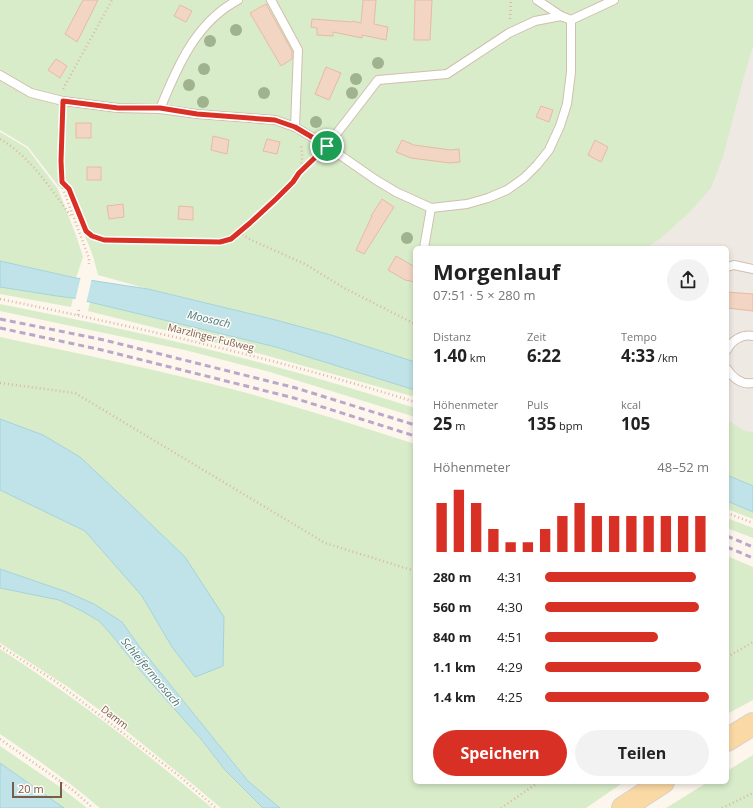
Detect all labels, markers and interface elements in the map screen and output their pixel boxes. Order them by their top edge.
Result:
pin [310,129,344,163]
icon: arrive [316,135,338,157]
text: Morgenlauf [433,256,560,286]
button: share [667,259,709,301]
text: 07:51 · 5 × 280 m [433,286,536,304]
water label: Moosach [186,306,232,331]
street label: Marzlinger Fußweg [166,319,256,355]
text: Distanz [433,329,471,344]
text: Zeit [527,329,546,344]
text: Tempo [621,329,657,344]
text: 1.40 [433,344,467,367]
text: 6:22 [527,344,561,367]
text: 4:33 [621,344,655,367]
text: km [467,350,486,365]
text: /km [655,350,678,365]
text: Höhenmeter [433,397,498,412]
text: Puls [527,397,548,412]
text: kcal [621,397,641,412]
text: 25 [433,412,452,435]
text: 135 [527,412,556,435]
text: 105 [621,412,650,435]
text: m [452,418,466,433]
text: bpm [556,418,583,433]
text: Höhenmeter [433,458,510,476]
text: 48–52 m [657,458,709,476]
text: 280 m [433,568,471,586]
text: 4:31 [497,568,523,586]
text: 560 m [433,598,471,616]
text: 4:30 [497,598,523,616]
text: 840 m [433,628,471,646]
text: 4:51 [497,628,523,646]
water label: Schleifermoosach [118,634,185,709]
text: 1.1 km [433,658,476,676]
text: 4:29 [497,658,523,676]
text: 1.4 km [433,688,476,706]
text: 4:25 [497,688,523,706]
street label: Damm [98,702,132,732]
button: Speichern [433,730,567,776]
button: Teilen [575,730,709,776]
scale bar [12,780,62,799]
text: 20 m [18,781,44,796]

